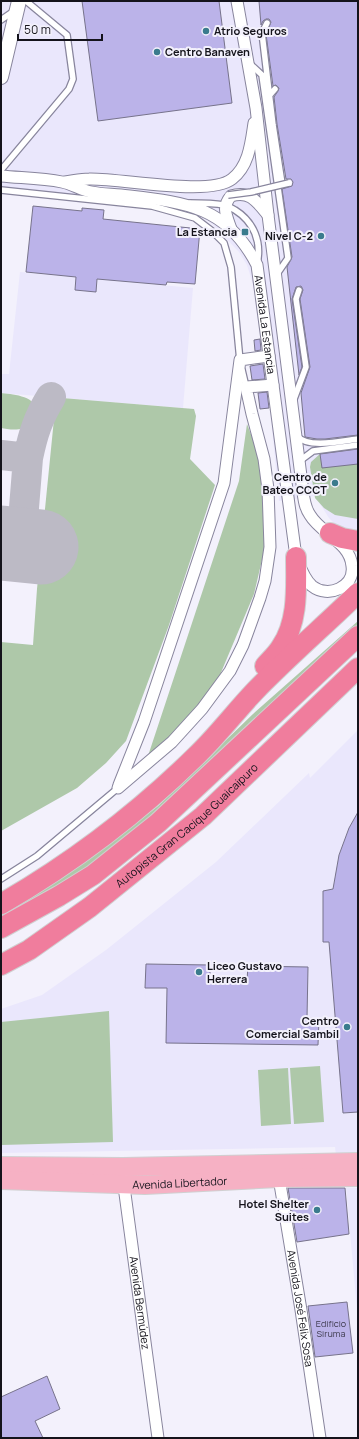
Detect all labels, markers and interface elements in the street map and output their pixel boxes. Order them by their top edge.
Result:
scale bar [18,16,102,42]
text: 50 m [24,21,51,38]
place label: Atrio Seguros [214,23,287,38]
marker: Atrio Seguros [201,26,211,36]
place label: Centro Banaven [165,44,250,59]
marker: Centro Banaven [152,47,162,57]
place label: La Estancia [177,224,237,239]
marker: La Estancia [240,227,250,237]
place label: Nivel C-2 [265,228,313,243]
marker: Nivel C-2 [316,231,326,241]
street label: Avenida La Estancia [251,274,279,375]
place label: Centro de Bateo CCCT [263,469,327,497]
marker: Centro de Bateo CCCT [330,478,340,488]
street label: Autopista Gran Cacique Guaicaipuro [112,759,261,891]
place label: Liceo Gustavo Herrera [207,958,282,986]
marker: Liceo Gustavo Herrera [194,967,204,977]
place label: Centro Comercial Sambil [246,1013,339,1041]
marker: Centro Comercial Sambil [342,1022,352,1032]
street label: Avenida Libertador [132,1173,228,1192]
place label: Hotel Shelter Suites [239,1196,310,1224]
marker: Hotel Shelter Suites [312,1205,322,1215]
street label: Avenida José Felix Sosa [284,1249,317,1368]
street label: Avenida Bermúdez [127,1255,154,1351]
house number: Edificio Siruma [316,1317,346,1340]

